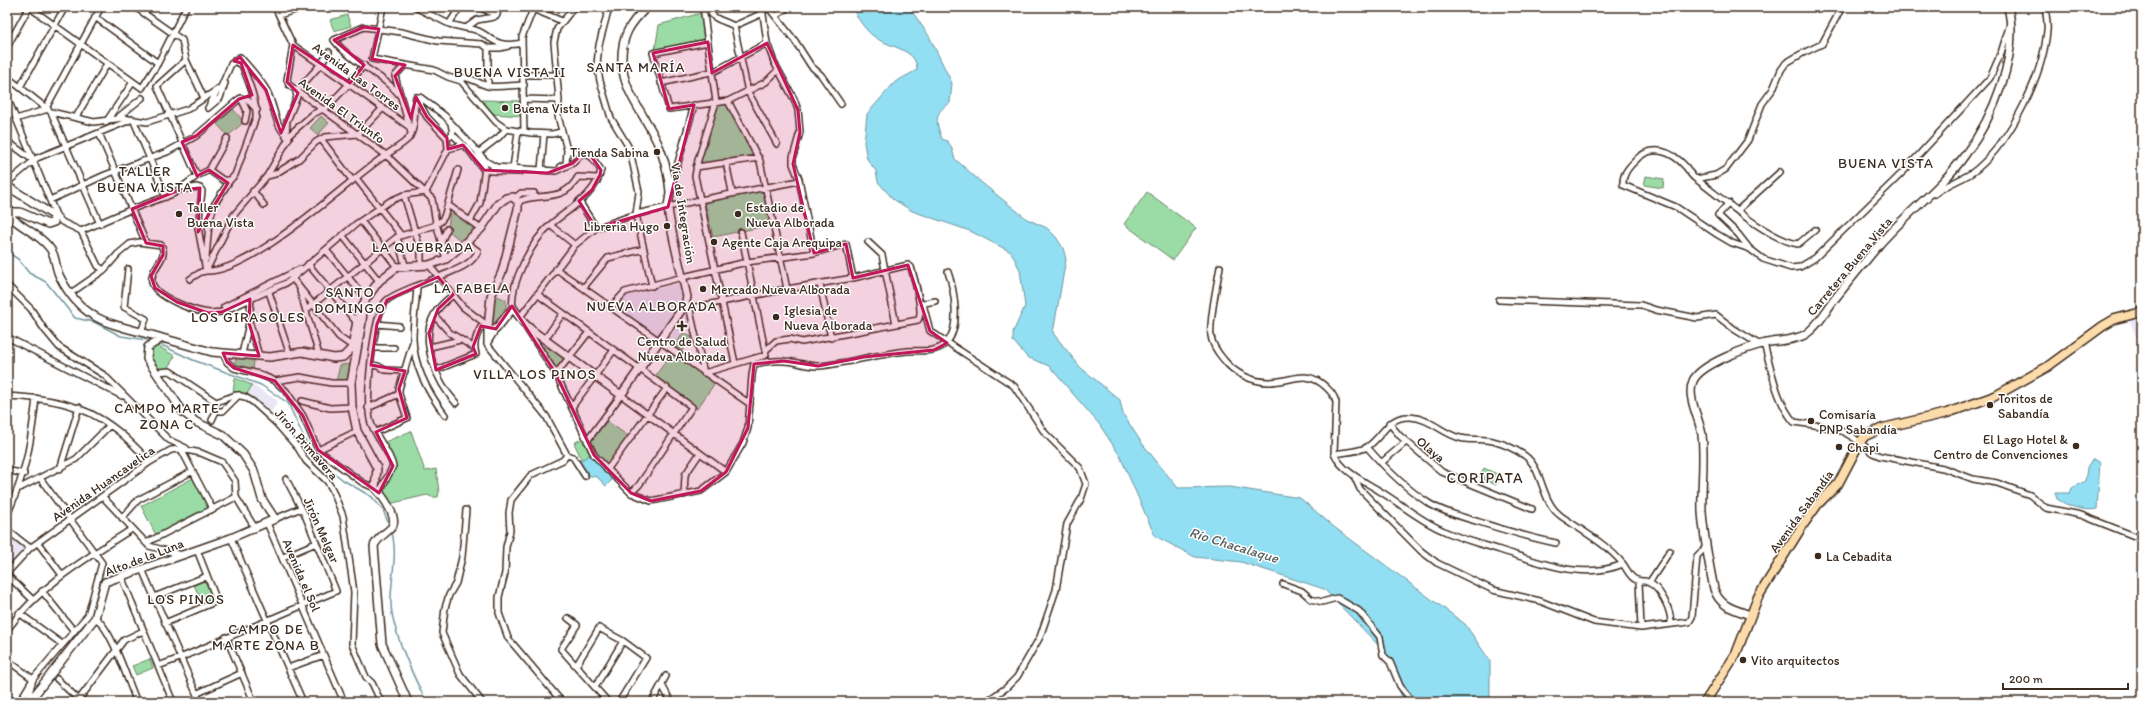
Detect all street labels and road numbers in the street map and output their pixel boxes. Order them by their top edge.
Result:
street label: Avenida Las Torres [310,39,404,114]
street label: Avenida El Triunfo [296,74,388,147]
street label: Vía de Integración [668,162,699,265]
street label: Carretera Buena Vista [1804,214,1895,319]
street label: Jirón Primavera [272,406,342,483]
street label: Olaya [1413,433,1448,466]
street label: Avenida Huancavelica [49,442,158,524]
street label: Avenida Sabandía [1766,467,1837,556]
street label: Jirón Melgar [300,495,343,565]
street label: Alto de la Luna [103,535,186,579]
street label: Avenida el Sol [279,536,324,614]

